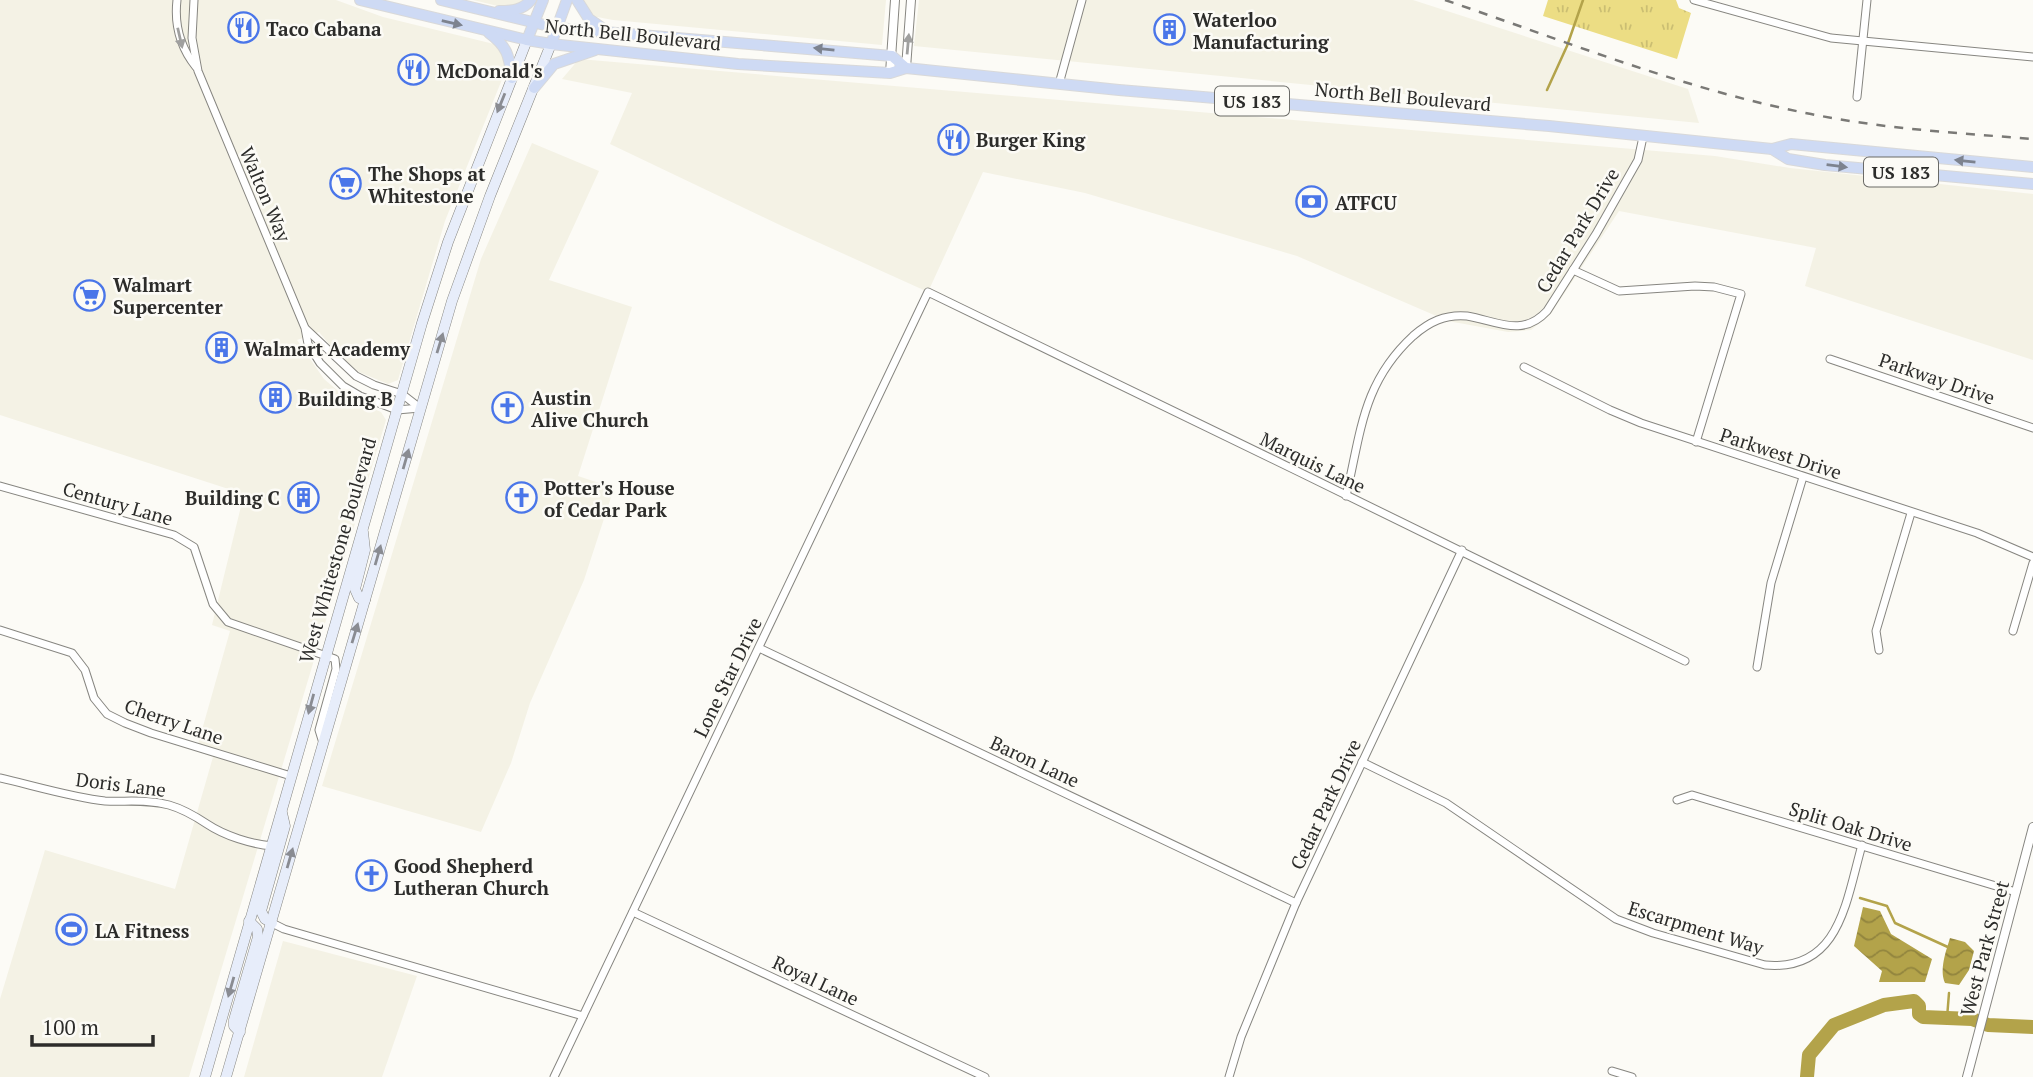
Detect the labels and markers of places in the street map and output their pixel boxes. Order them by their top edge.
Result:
place label: Waterloo Manufacturing [1193,7,1330,54]
restaurant icon: Taco Cabana [226,11,260,45]
building icon: Waterloo Manufacturing [1153,13,1187,47]
place label: Taco Cabana [266,16,382,41]
restaurant icon: McDonald's [397,53,431,87]
place label: McDonald's [437,58,543,83]
restaurant icon: Burger King [936,122,970,156]
place label: Burger King [976,127,1087,152]
place label: The Shops at Whitestone [368,161,486,208]
supermarket icon: The Shops at Whitestone [328,167,362,201]
bank icon: ATFCU [1295,185,1329,219]
place label: ATFCU [1335,190,1397,215]
place label: Walmart Supercenter [113,272,224,319]
supermarket icon: Walmart Supercenter [73,278,107,312]
building icon: Walmart Academy [204,331,238,365]
place label: Walmart Academy [244,336,411,361]
building icon: Building B [258,381,292,415]
place label: Austin Alive Church [531,385,649,432]
place label: Building B [298,386,393,411]
church icon: Austin Alive Church [491,391,525,425]
place label: Potter's House of Cedar Park [544,475,675,522]
building icon: Building C [286,480,320,514]
church icon: Potter's House of Cedar Park [504,481,538,515]
place label: Building C [185,485,280,510]
place label: Good Shepherd Lutheran Church [394,853,549,900]
church icon: Good Shepherd Lutheran Church [354,859,388,893]
sports icon: LA Fitness [55,913,89,947]
place label: LA Fitness [95,918,190,943]

